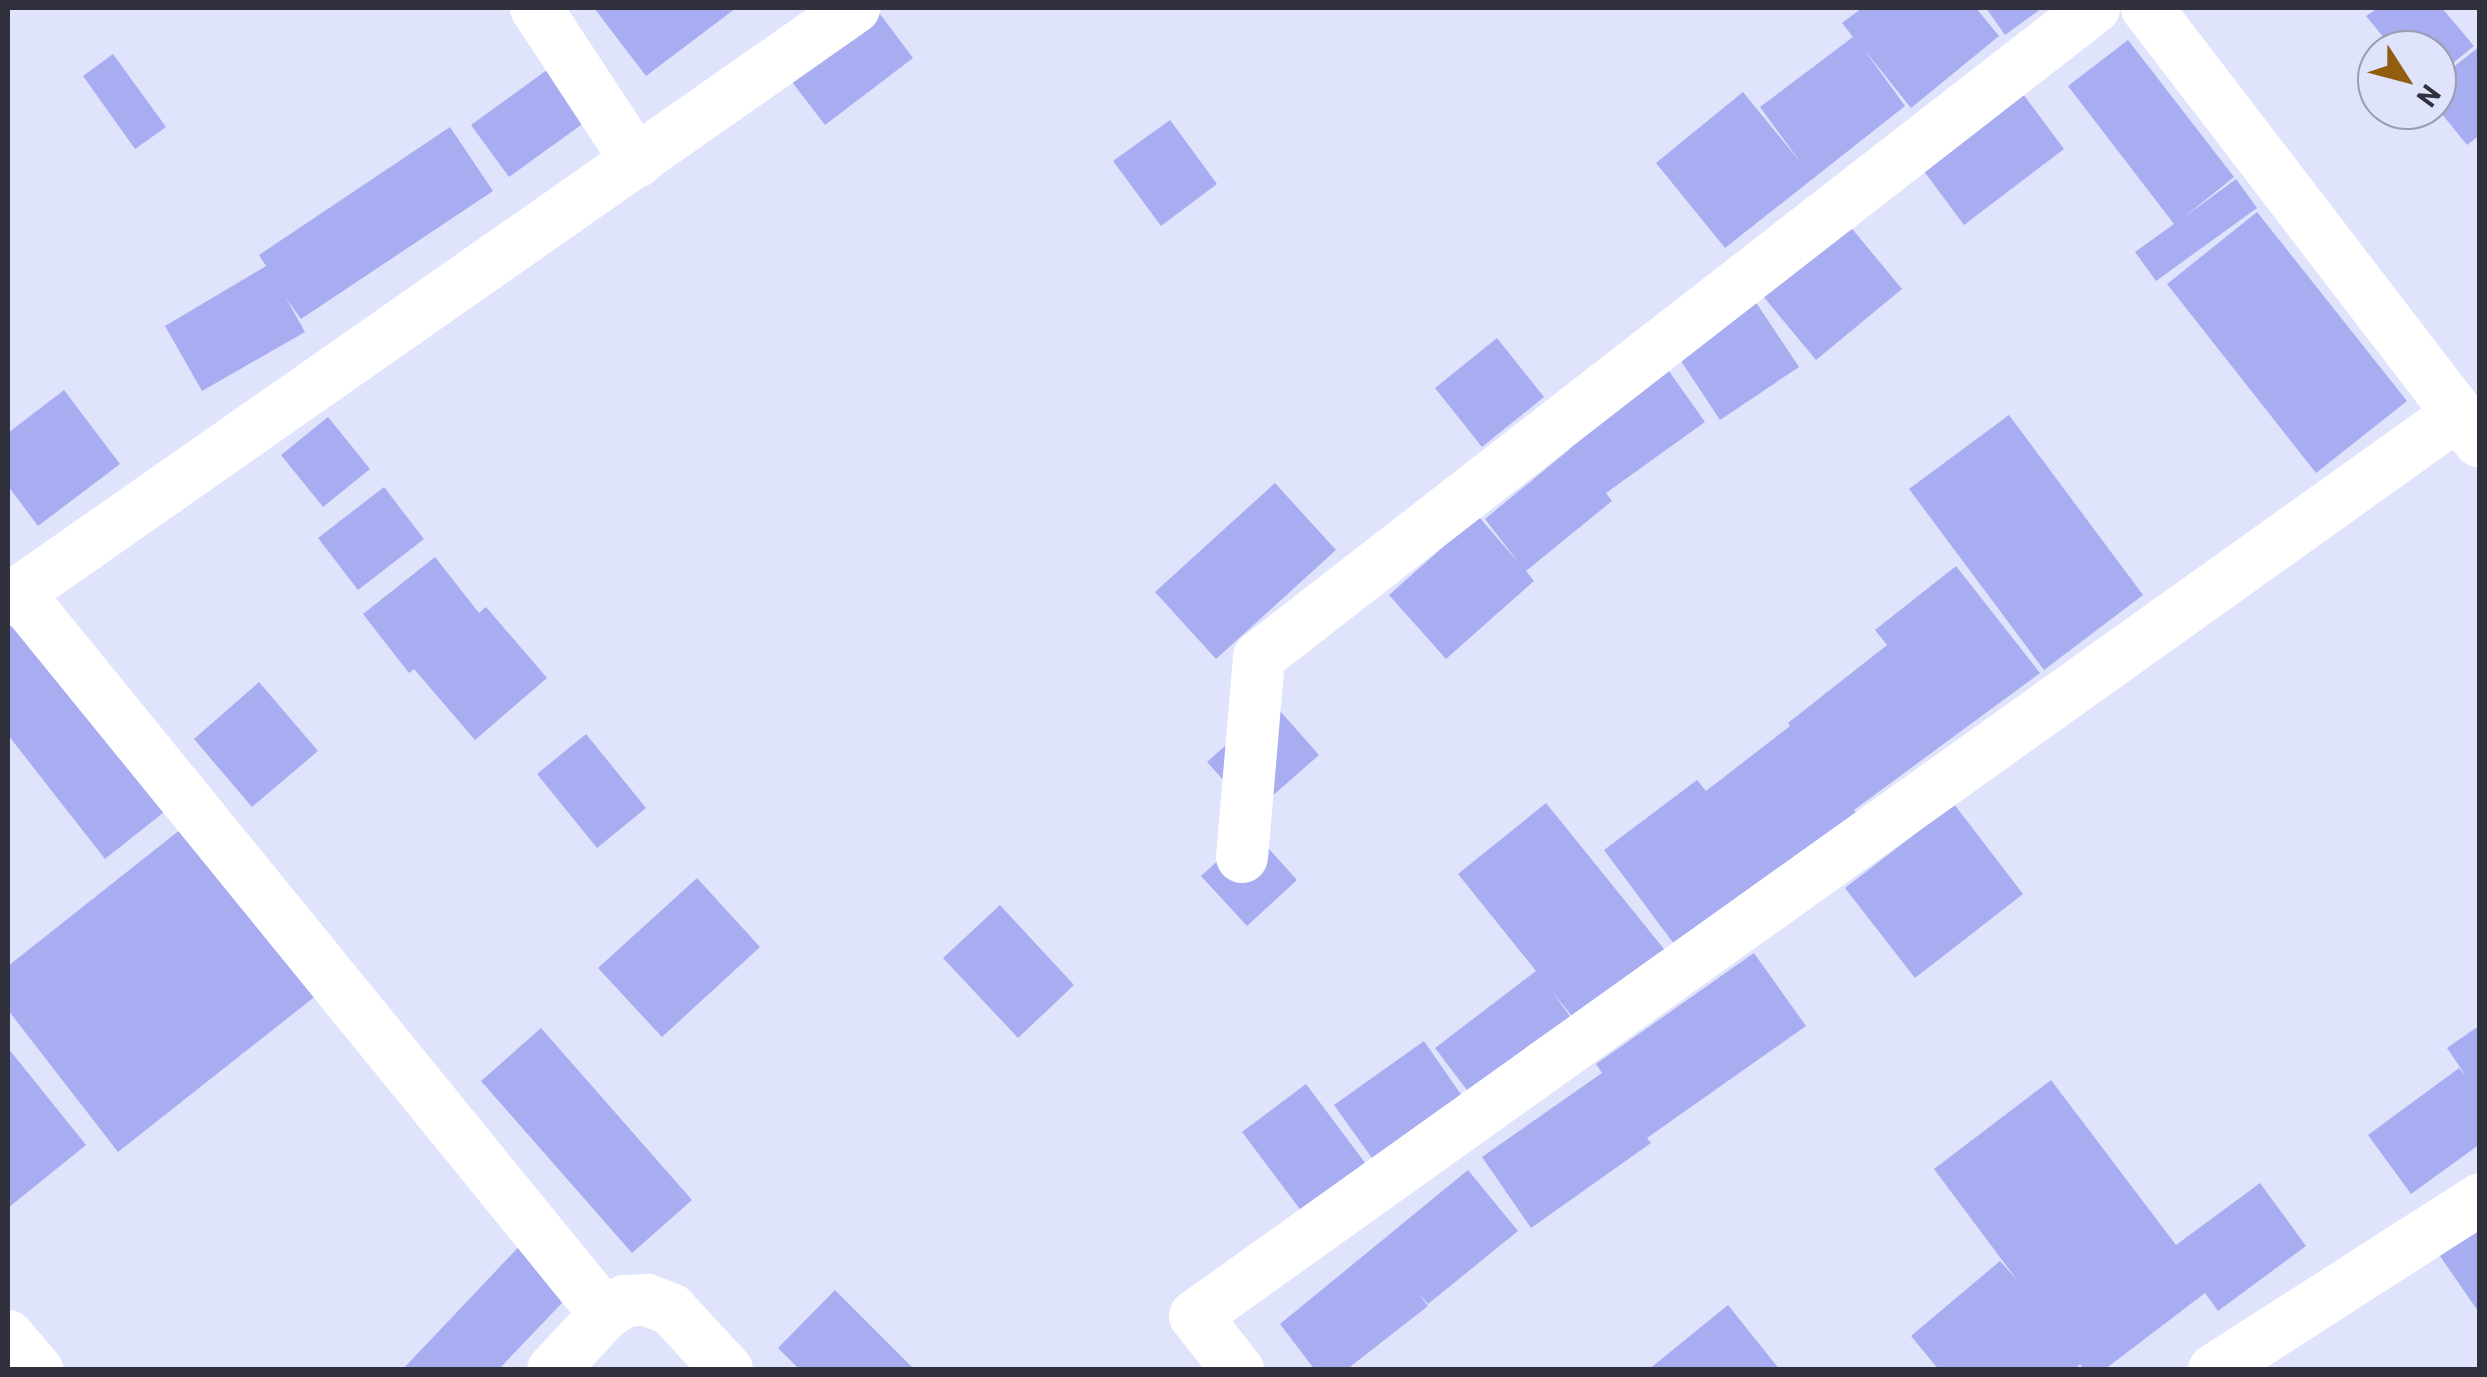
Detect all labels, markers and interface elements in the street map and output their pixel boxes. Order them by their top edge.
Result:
north arrow [2357,30,2457,130]
text: N [2410,79,2449,114]

